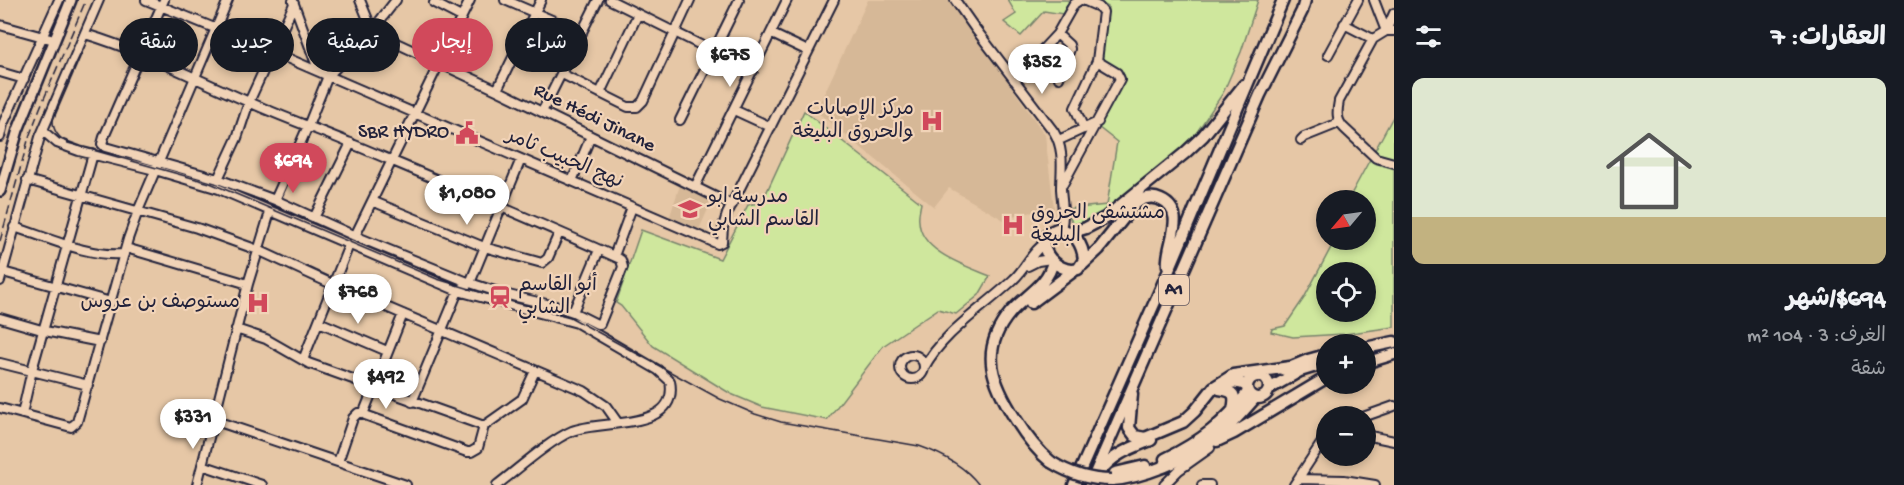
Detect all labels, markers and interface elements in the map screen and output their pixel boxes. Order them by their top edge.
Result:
chip: شقة [119,18,198,72]
chip: جديد [210,18,294,72]
chip: تصفية [306,18,400,72]
chip: إيجار [412,18,493,72]
chip: شراء [505,18,588,72]
icon: filters [1412,20,1445,53]
text: العقارات: 7 [1771,24,1886,55]
pin: $675 [694,37,766,88]
pin: $352 [1006,44,1078,95]
text: $675 [710,45,750,68]
text: $352 [1022,52,1062,75]
street label: Rue Hédi Jinane [529,80,659,159]
place label: مركز الإصابات والحروق البليغة [793,98,914,145]
hospital icon: مركز الإصابات والحروق البليغة [919,108,945,134]
icon: home [1595,117,1703,225]
public building icon: SBR HYDRO [454,120,480,146]
place label: SBR HYDRO [358,122,449,145]
street label: نهج الحبيب ثامر [500,123,626,195]
pin: $694 [257,143,329,194]
text: $694 [274,151,312,174]
pin: $1,080 [418,175,516,226]
text: $1,080 [438,183,496,206]
place label: مدرسة ابو القاسم الشابي [706,186,819,236]
north arrow [1316,190,1376,250]
map controls [1316,190,1376,466]
school or university icon: مدرسة ابو القاسم الشابي [677,196,703,222]
place label: مشتشفى الحروق البليغة [1031,202,1165,249]
hospital icon: مشتشفى الحروق البليغة [1000,212,1026,238]
button: locate [1316,262,1376,322]
place label: أبو القاسم الشابي [518,272,597,324]
pin: $768 [322,274,394,325]
road number: A1 [1159,275,1189,305]
text: $768 [338,282,378,305]
station icon: أبو القاسم الشابي [487,284,513,310]
text: $694/شهر [1786,285,1886,316]
hospital icon: مستوصف بن عروس [245,290,271,316]
place label: مستوصف بن عروس [81,292,240,315]
text: الغرف: 3 · 104 m² [1747,326,1886,349]
button: + [1316,334,1376,394]
pin: $492 [350,359,422,410]
text: شقة [1851,359,1886,382]
text: $492 [367,367,405,390]
pin: $331 [157,399,229,450]
button: − [1316,406,1376,466]
text: $331 [174,407,212,430]

